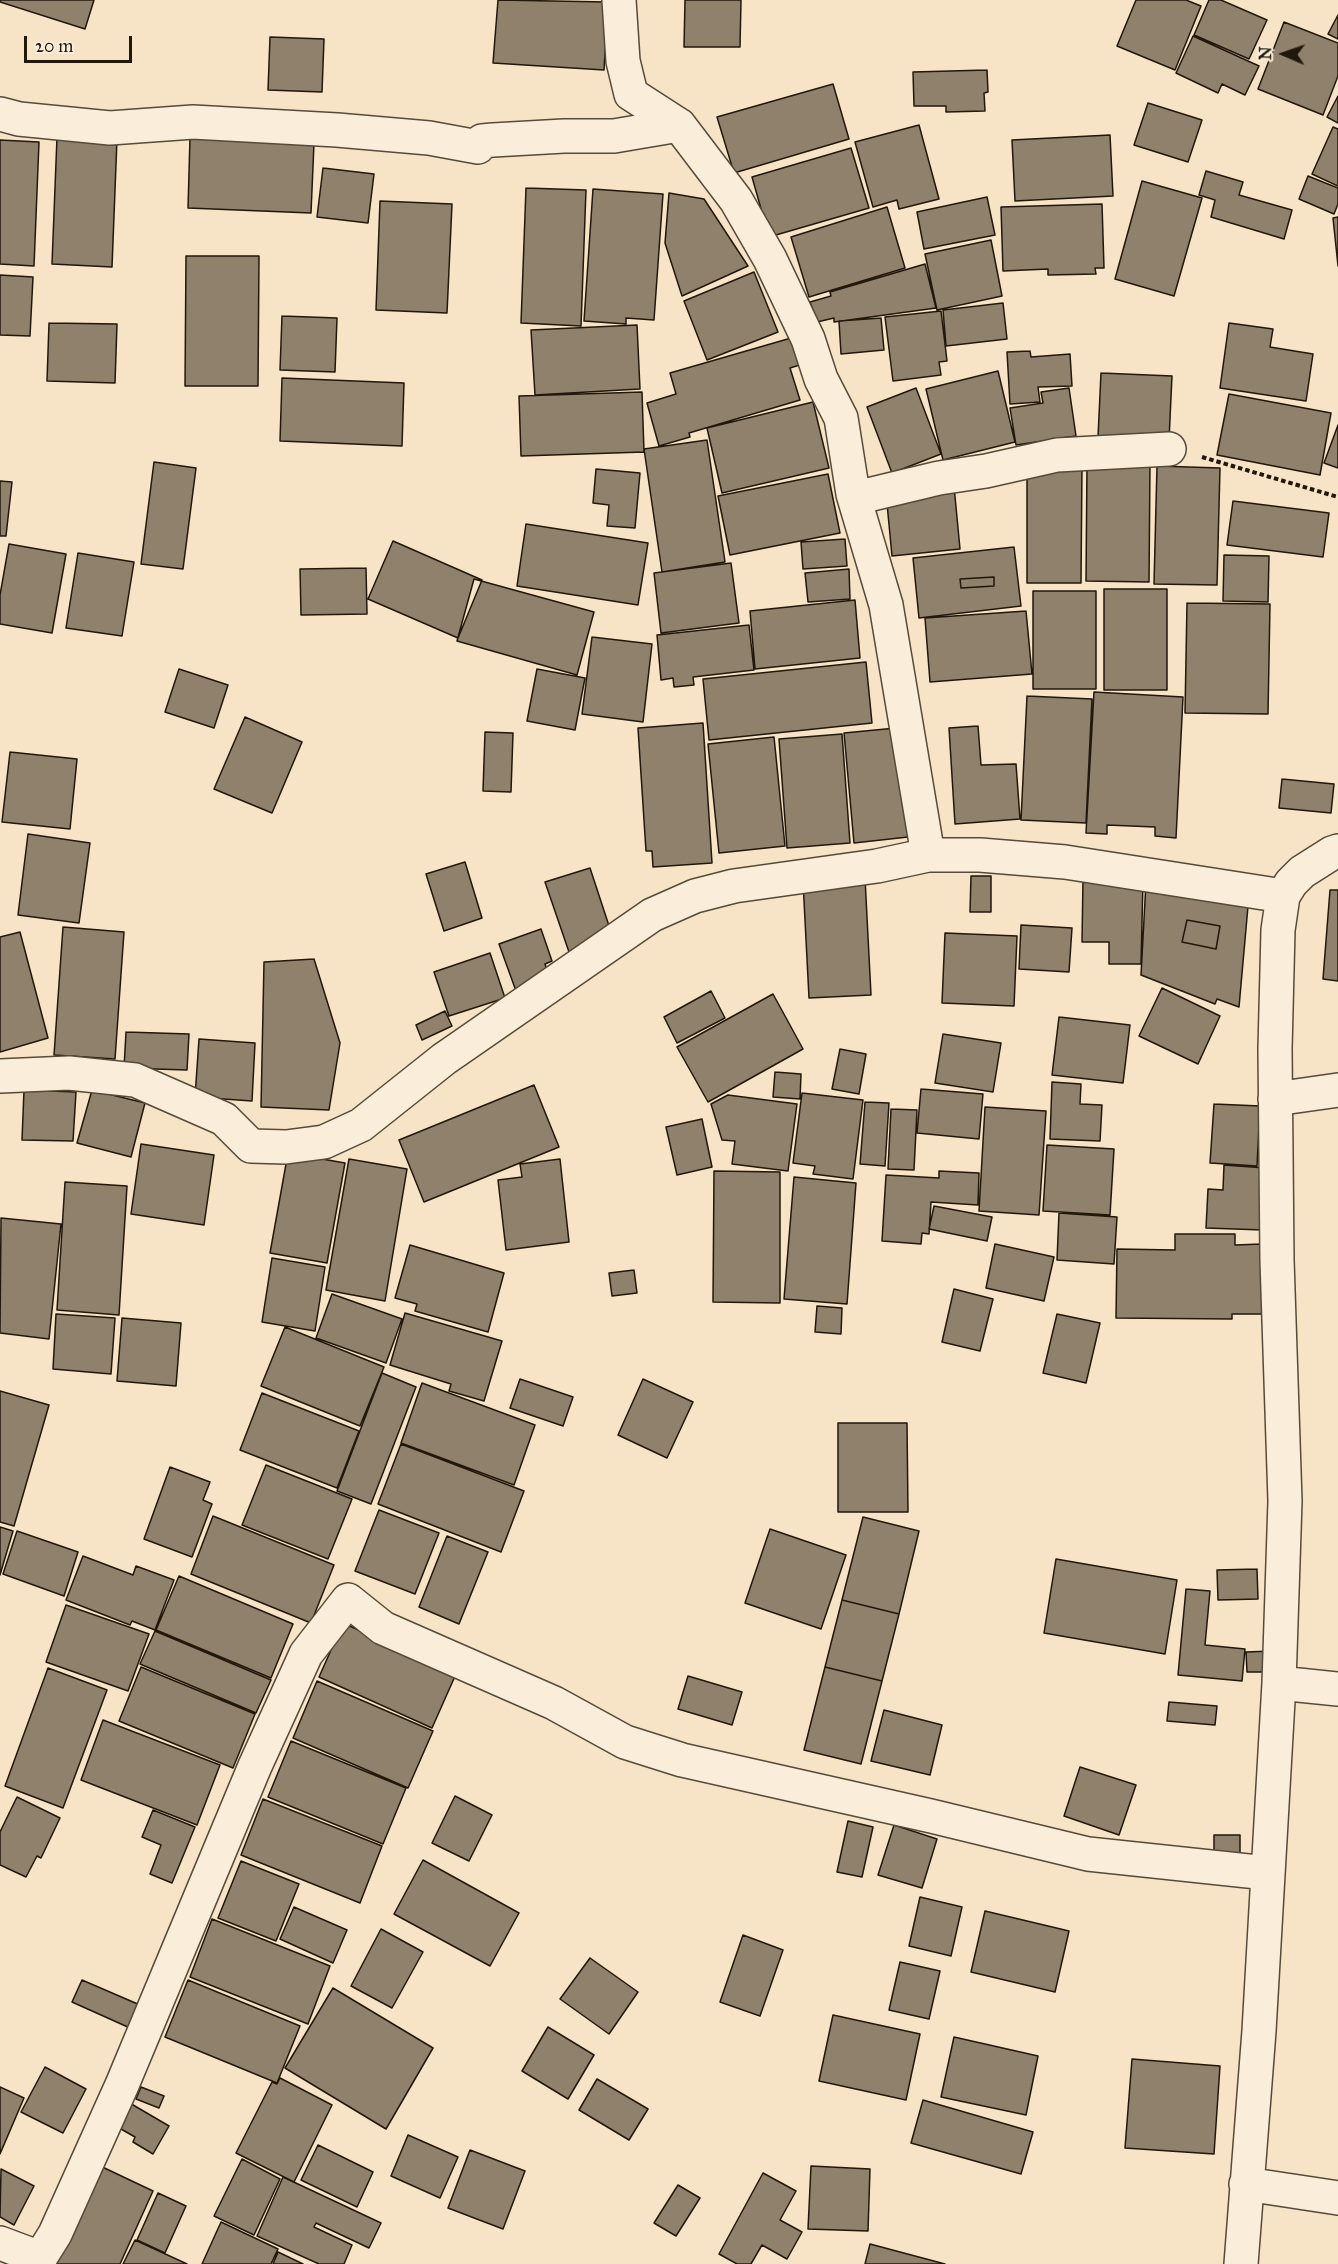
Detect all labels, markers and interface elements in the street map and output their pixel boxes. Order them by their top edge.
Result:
scale bar [27,24,135,62]
north arrow [1254,24,1314,84]
text: 20 m [35,35,73,57]
text: N [1256,46,1275,60]

